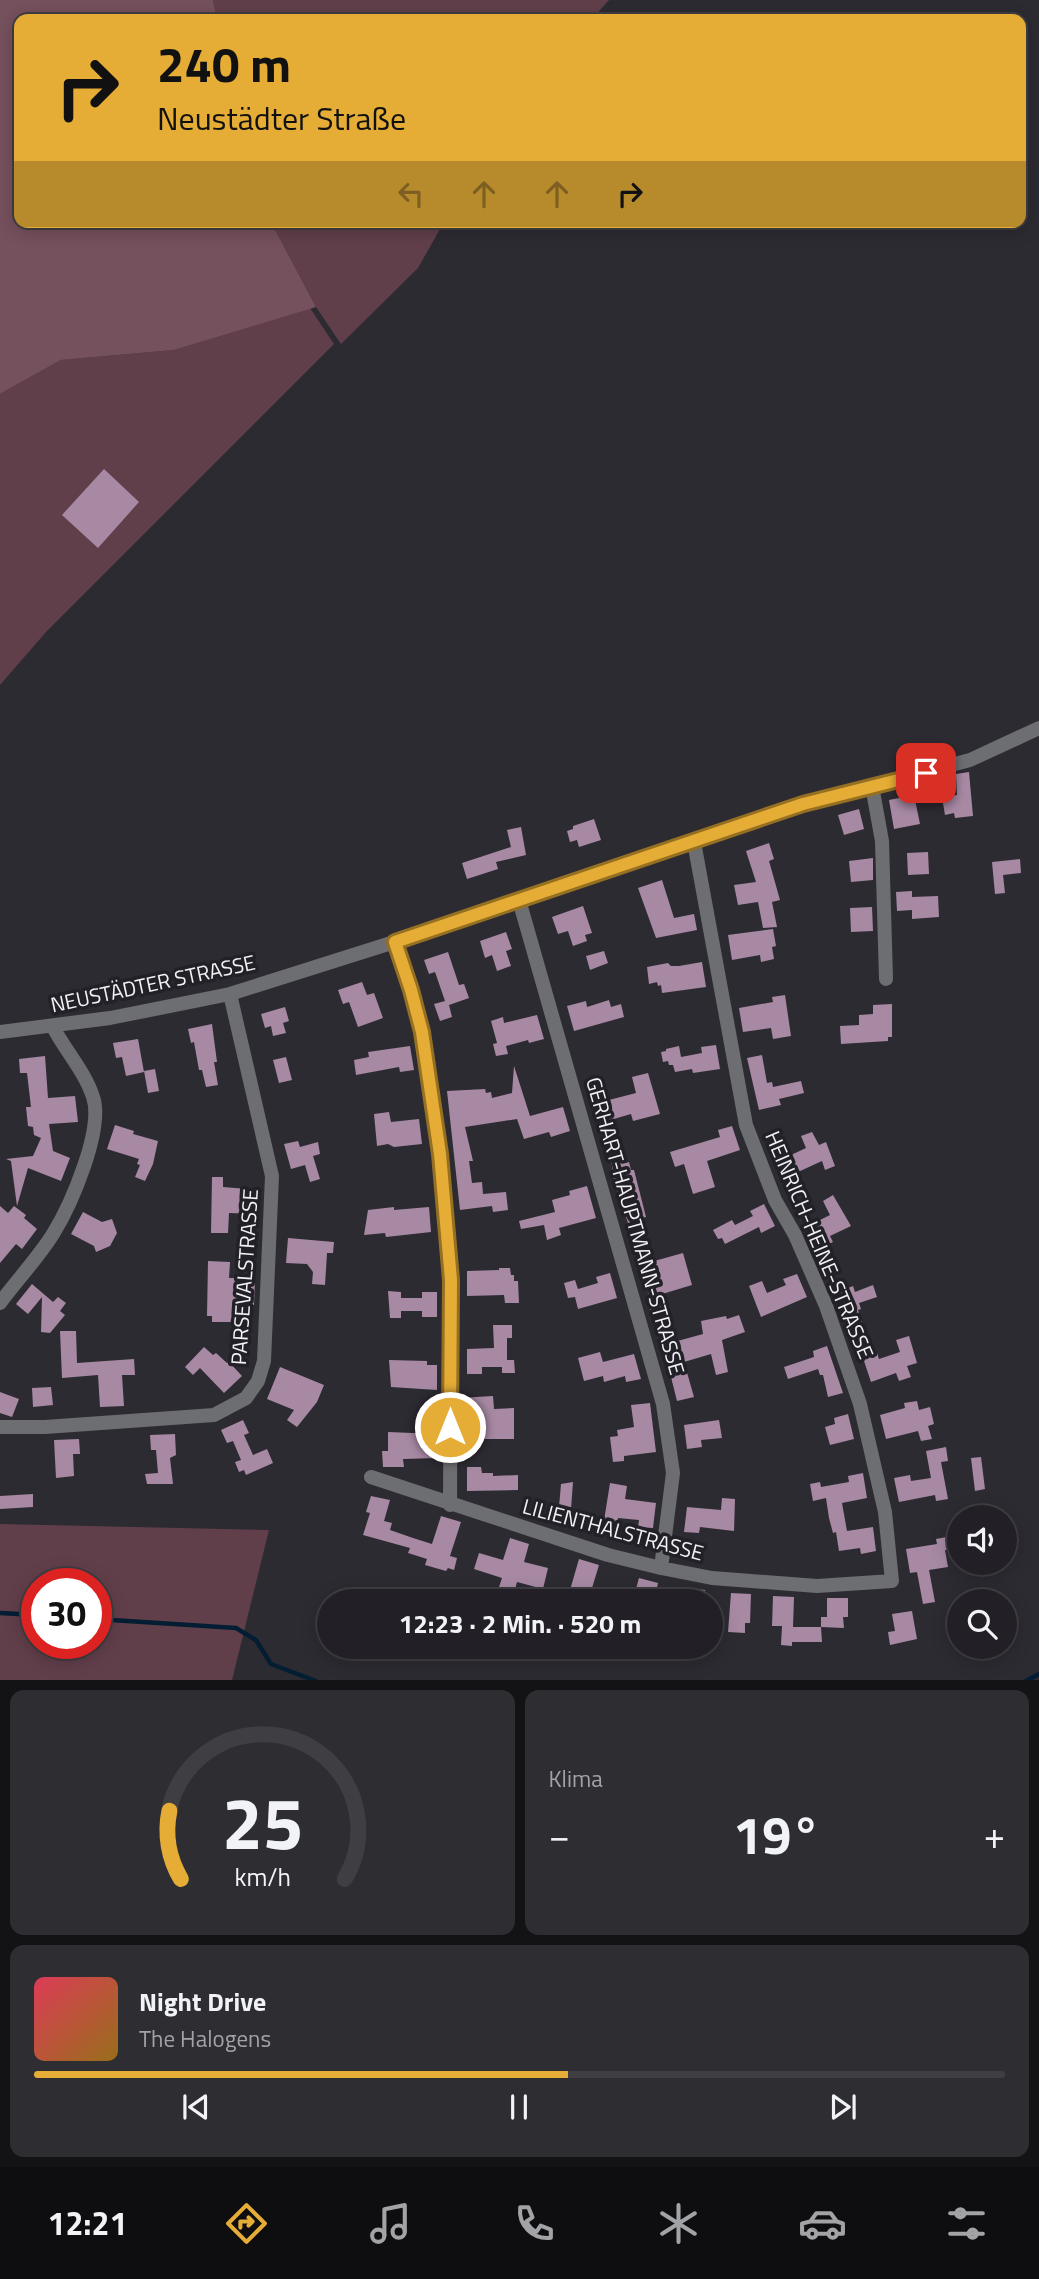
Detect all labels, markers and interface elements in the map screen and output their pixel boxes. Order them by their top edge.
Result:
text: 240 m [157,26,291,101]
icon: right [42,42,133,133]
text: Neustädter Straße [157,94,406,142]
icon: left [392,175,430,213]
icon: ahead [465,175,503,213]
icon: ahead [538,175,576,213]
icon: right [611,175,649,213]
pin [896,743,956,803]
icon: arrive [907,754,945,792]
street label: NEUSTÄDTER STRASSE [47,946,258,1020]
street label: GERHART-HAUPTMANN-STRASSE [578,1073,694,1378]
street label: HEINRICH-HEINE-STRASSE [757,1126,883,1364]
street label: PARSEVALSTRASSE [222,1188,266,1366]
position arrow [413,1390,487,1464]
street label: LILIENTHALSTRASSE [519,1490,707,1569]
map controls [947,1505,1017,1659]
button: sound [947,1505,1017,1575]
speed limit sign: 30 [21,1568,112,1659]
button: search [947,1589,1017,1659]
text: 12:23 · 2 Min. · 520 m [399,1604,641,1643]
text: Klima [549,1761,603,1796]
text: 25 [221,1767,303,1877]
text: 19° [733,1795,820,1874]
text: − [549,1806,570,1864]
text: + [984,1806,1005,1864]
text: km/h [234,1857,291,1895]
text: Night Drive [139,1982,266,2021]
text: The Halogens [139,2021,271,2056]
icon: previous [177,2088,215,2126]
icon: pause [500,2088,538,2126]
icon: next [824,2088,862,2126]
text: 12:21 [48,2199,127,2247]
icon: directions [222,2199,271,2248]
icon: music [366,2199,415,2248]
icon: phone [510,2199,559,2248]
icon: climate [654,2199,703,2248]
icon: car [798,2199,847,2248]
icon: filters [942,2199,991,2248]

